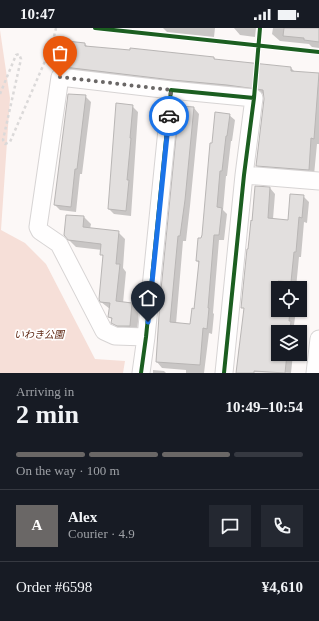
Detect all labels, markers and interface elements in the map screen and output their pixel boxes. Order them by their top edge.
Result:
text: 10:47 [20,6,55,22]
pin [43,36,77,77]
icon: bag [49,42,71,64]
courier [149,96,189,136]
icon: car [158,105,180,127]
pin [131,281,165,322]
map controls [271,281,307,361]
button: locate [271,281,307,317]
icon: home [137,287,159,309]
button: layers [271,325,307,361]
park label: いわき公園 [14,329,66,340]
text: Arriving in [16,384,74,399]
text: 10:49–10:54 [226,399,303,415]
text: 2 min [16,400,79,429]
text: On the way · 100 m [16,463,120,478]
button: chat [209,505,251,547]
button: phone [261,505,303,547]
text: Alex [68,509,97,525]
text: A [32,517,42,533]
text: Courier · 4.9 [68,526,135,541]
text: Order #6598 [16,579,92,595]
text: ¥4,610 [262,579,303,595]

